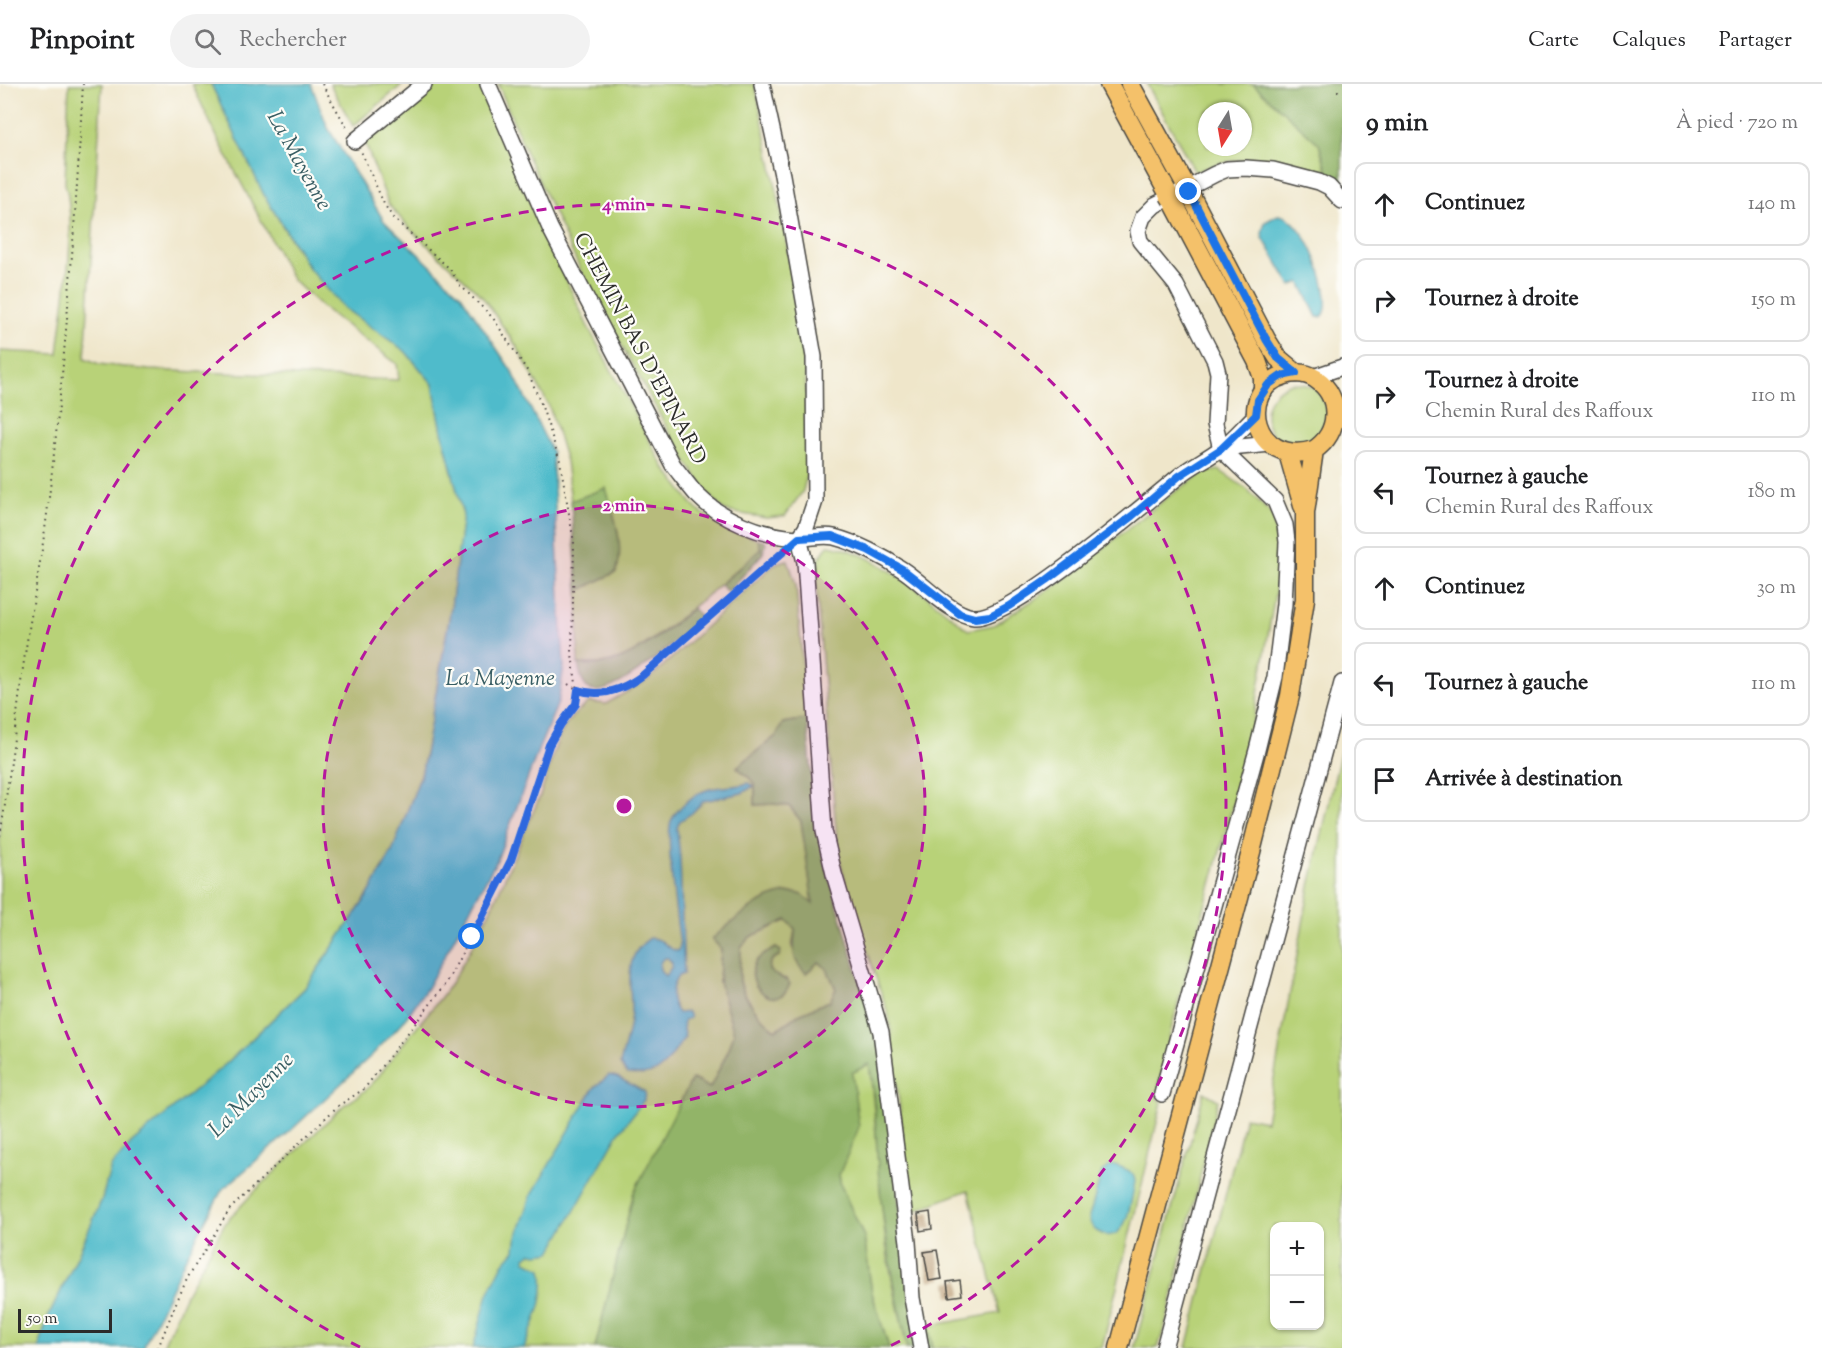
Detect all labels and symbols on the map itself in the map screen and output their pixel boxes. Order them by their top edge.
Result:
north arrow [1198,102,1252,156]
water label: La Mayenne [257,105,339,217]
route end [1175,178,1201,204]
text: 4 min [601,193,646,219]
street label: CHEMIN BAS D'EPINARD [565,228,713,470]
text: 2 min [603,494,646,520]
water label: La Mayenne [445,664,555,696]
centre of rings [614,796,634,816]
route start [458,923,484,949]
water label: La Mayenne [202,1046,302,1146]
scale bar [18,1306,112,1334]

